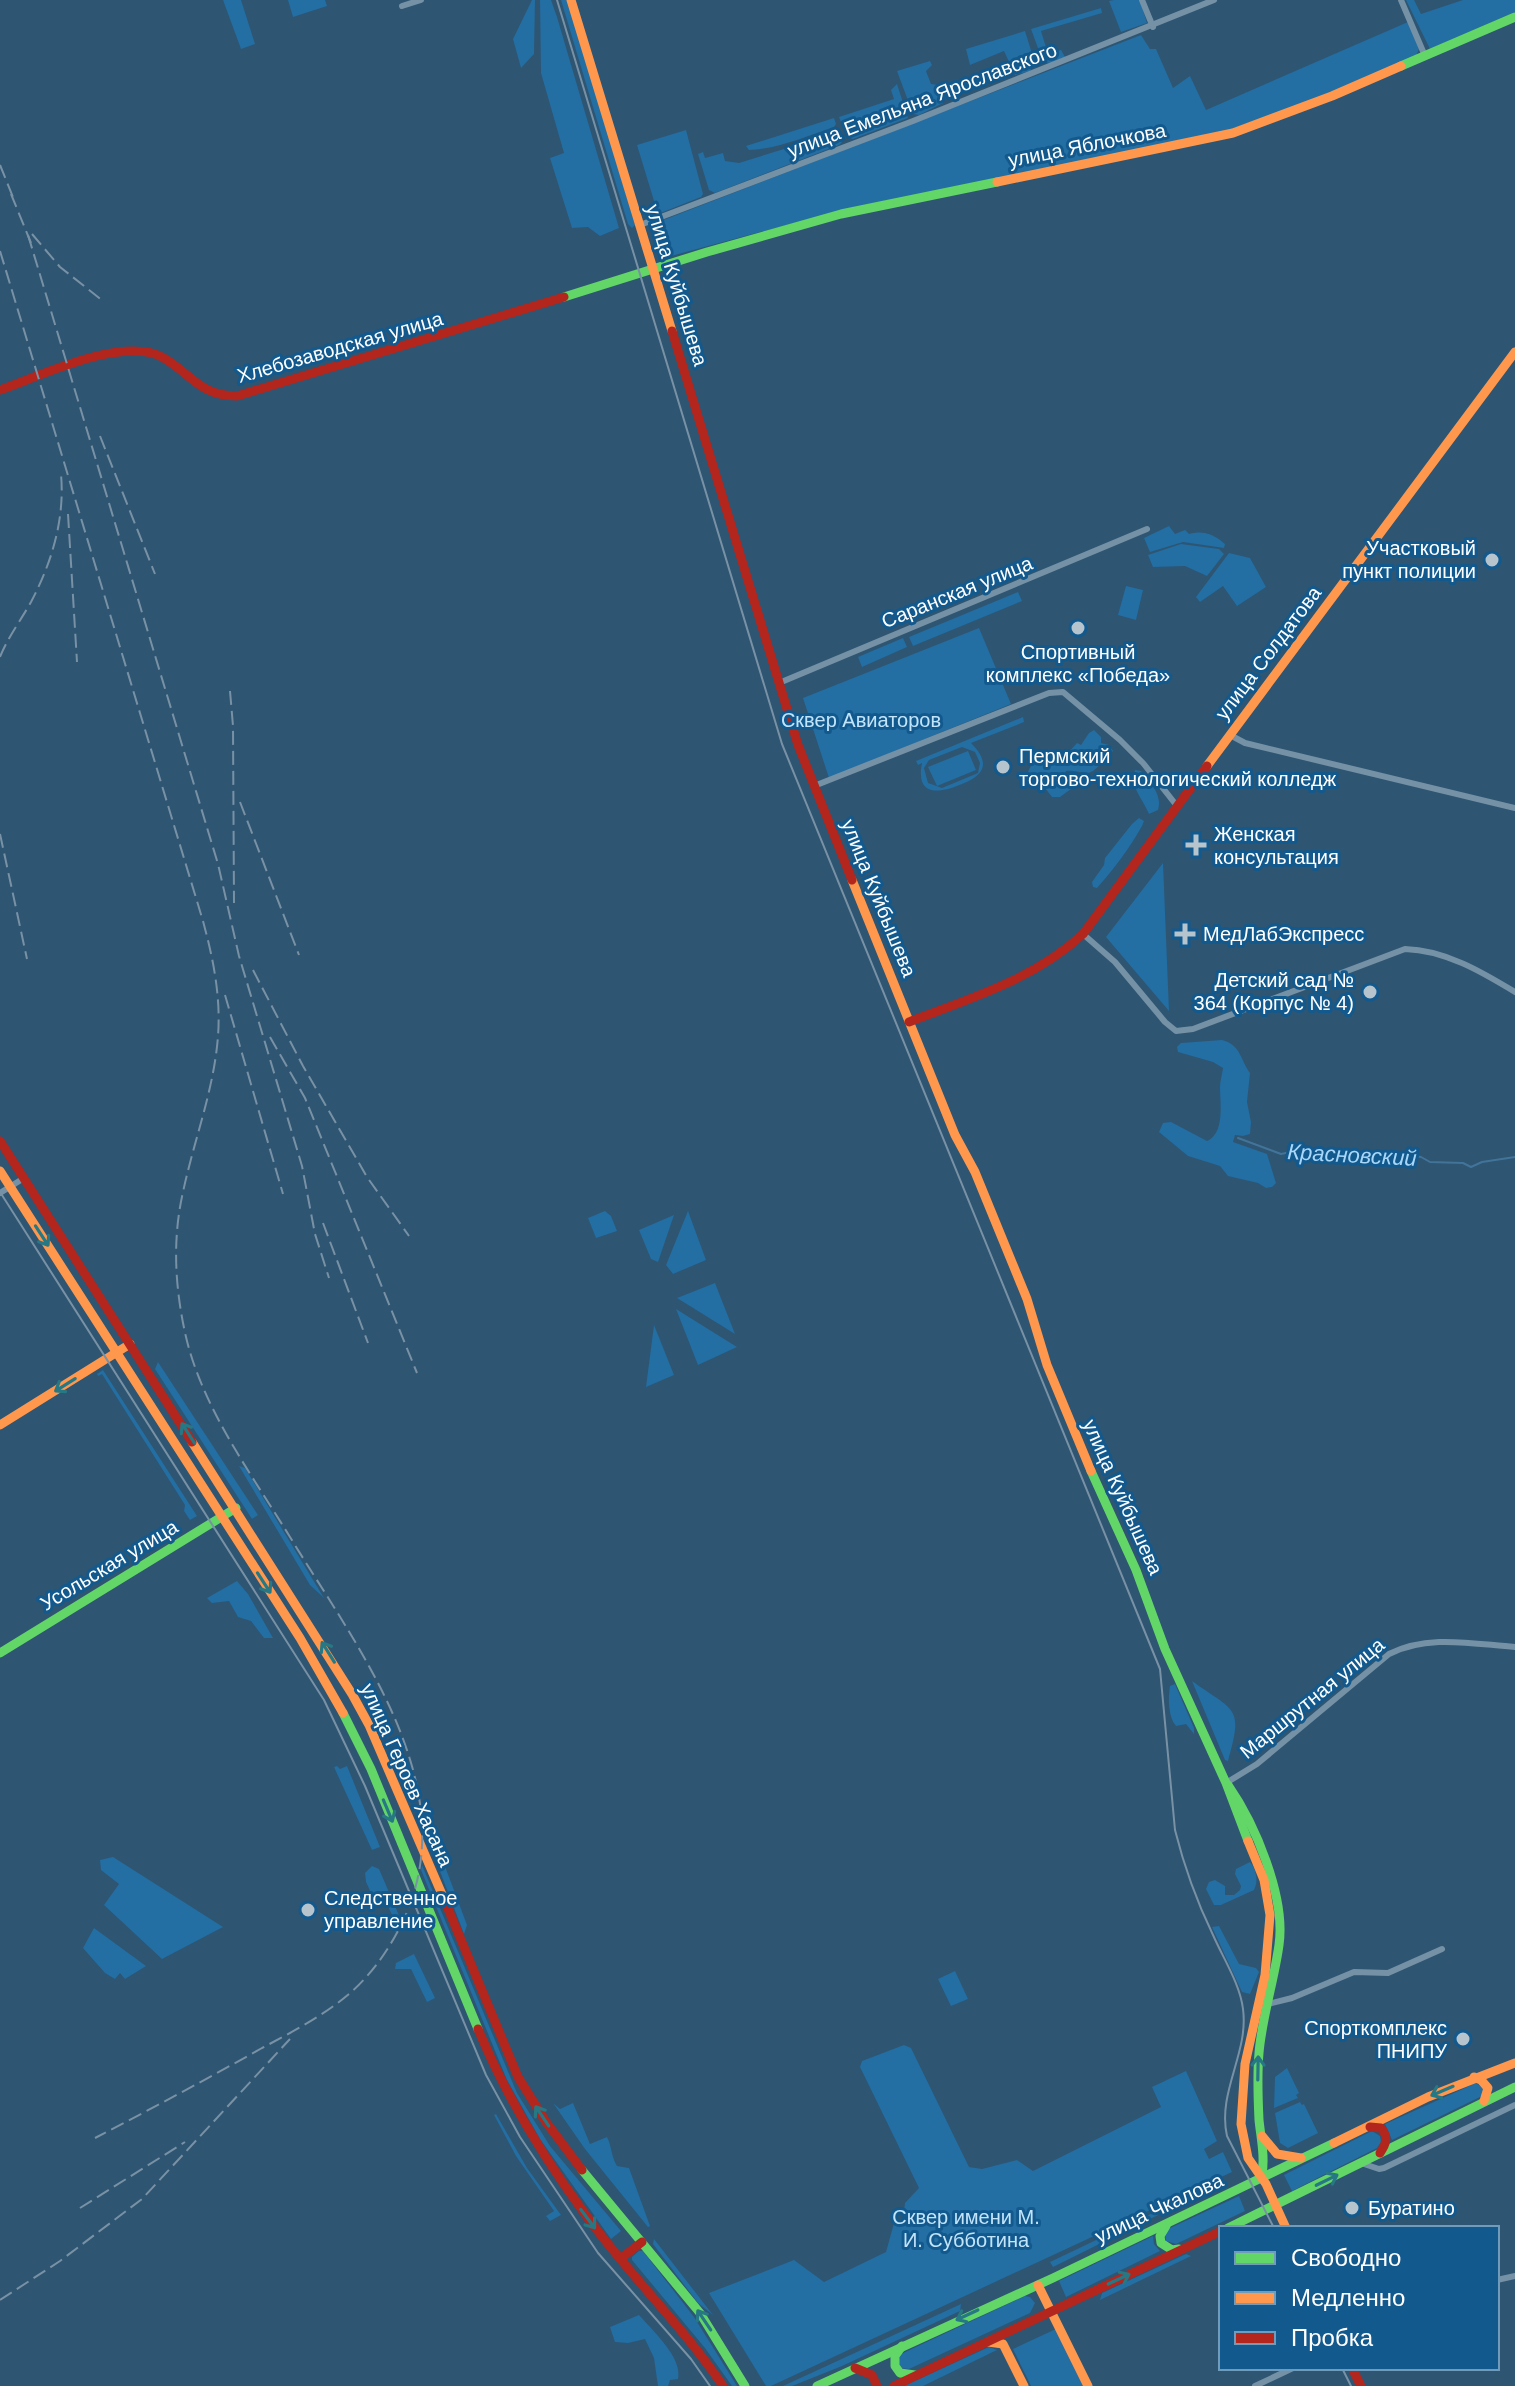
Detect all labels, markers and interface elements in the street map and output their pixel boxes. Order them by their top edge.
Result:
street label: улица Емельяна Ярославского [784,38,1060,162]
street label: улица Яблочкова [1006,119,1169,171]
street label: улица Куйбышева [642,202,712,369]
street label: Хлебозаводская улица [235,307,446,387]
place label: Участковый пункт полиции [1342,537,1476,582]
street label: Саранская улица [878,551,1036,632]
marker: Участковый пункт полиции [1483,551,1501,569]
street label: улица Солдатова [1211,581,1326,724]
marker: Спортивный комплекс «Победа» [1069,619,1087,637]
place label: Спортивный комплекс «Победа» [986,641,1170,686]
park label: Сквер Авиаторов [781,709,941,731]
place label: Пермский торгово-технологический колледж [1019,745,1337,790]
marker: Пермский торгово-технологический колледж [994,758,1012,776]
street label: улица Куйбышева [837,816,921,981]
place label: Женская консультация [1214,823,1339,868]
marker: Женская консультация [1185,834,1207,856]
marker: МедЛабЭкспресс [1174,923,1196,945]
place label: МедЛабЭкспресс [1203,923,1364,945]
place label: Детский сад № 364 (Корпус № 4) [1194,969,1354,1014]
marker: Детский сад № 364 (Корпус № 4) [1361,983,1379,1001]
water label: Красновский [1287,1139,1417,1171]
one-way arrow [34,1225,51,1247]
one-way arrow [54,1377,77,1393]
street label: улица Куйбышева [1079,1416,1168,1579]
one-way arrow [179,1422,195,1445]
street label: Усольская улица [36,1515,182,1615]
one-way arrow [257,1571,273,1594]
street label: Маршрутная улица [1236,1633,1389,1763]
one-way arrow [319,1641,335,1664]
street label: улица Героев Хасана [357,1680,458,1871]
one-way arrow [382,1798,397,1823]
place label: Следственное управление [324,1887,458,1932]
marker: Следственное управление [299,1901,317,1919]
place label: Спорткомплекс ПНИПУ [1304,2017,1447,2062]
marker: Спорткомплекс ПНИПУ [1454,2030,1472,2048]
one-way arrow [1251,2055,1266,2082]
one-way arrow [1430,2084,1455,2099]
one-way arrow [534,2105,550,2128]
street label: улица Чкалова [1091,2168,1227,2247]
one-way arrow [1315,2172,1339,2187]
place label: Буратино [1368,2197,1455,2219]
marker: Буратино [1343,2199,1361,2217]
park label: Сквер имени М. И. Субботина [892,2206,1040,2251]
one-way arrow [580,2208,597,2229]
legend [1219,2226,1499,2370]
text: Свободно [1291,2244,1401,2271]
one-way arrow [1107,2271,1131,2286]
text: Медленно [1291,2284,1405,2311]
one-way arrow [955,2308,979,2323]
one-way arrow [696,2309,712,2331]
text: Пробка [1291,2324,1374,2351]

